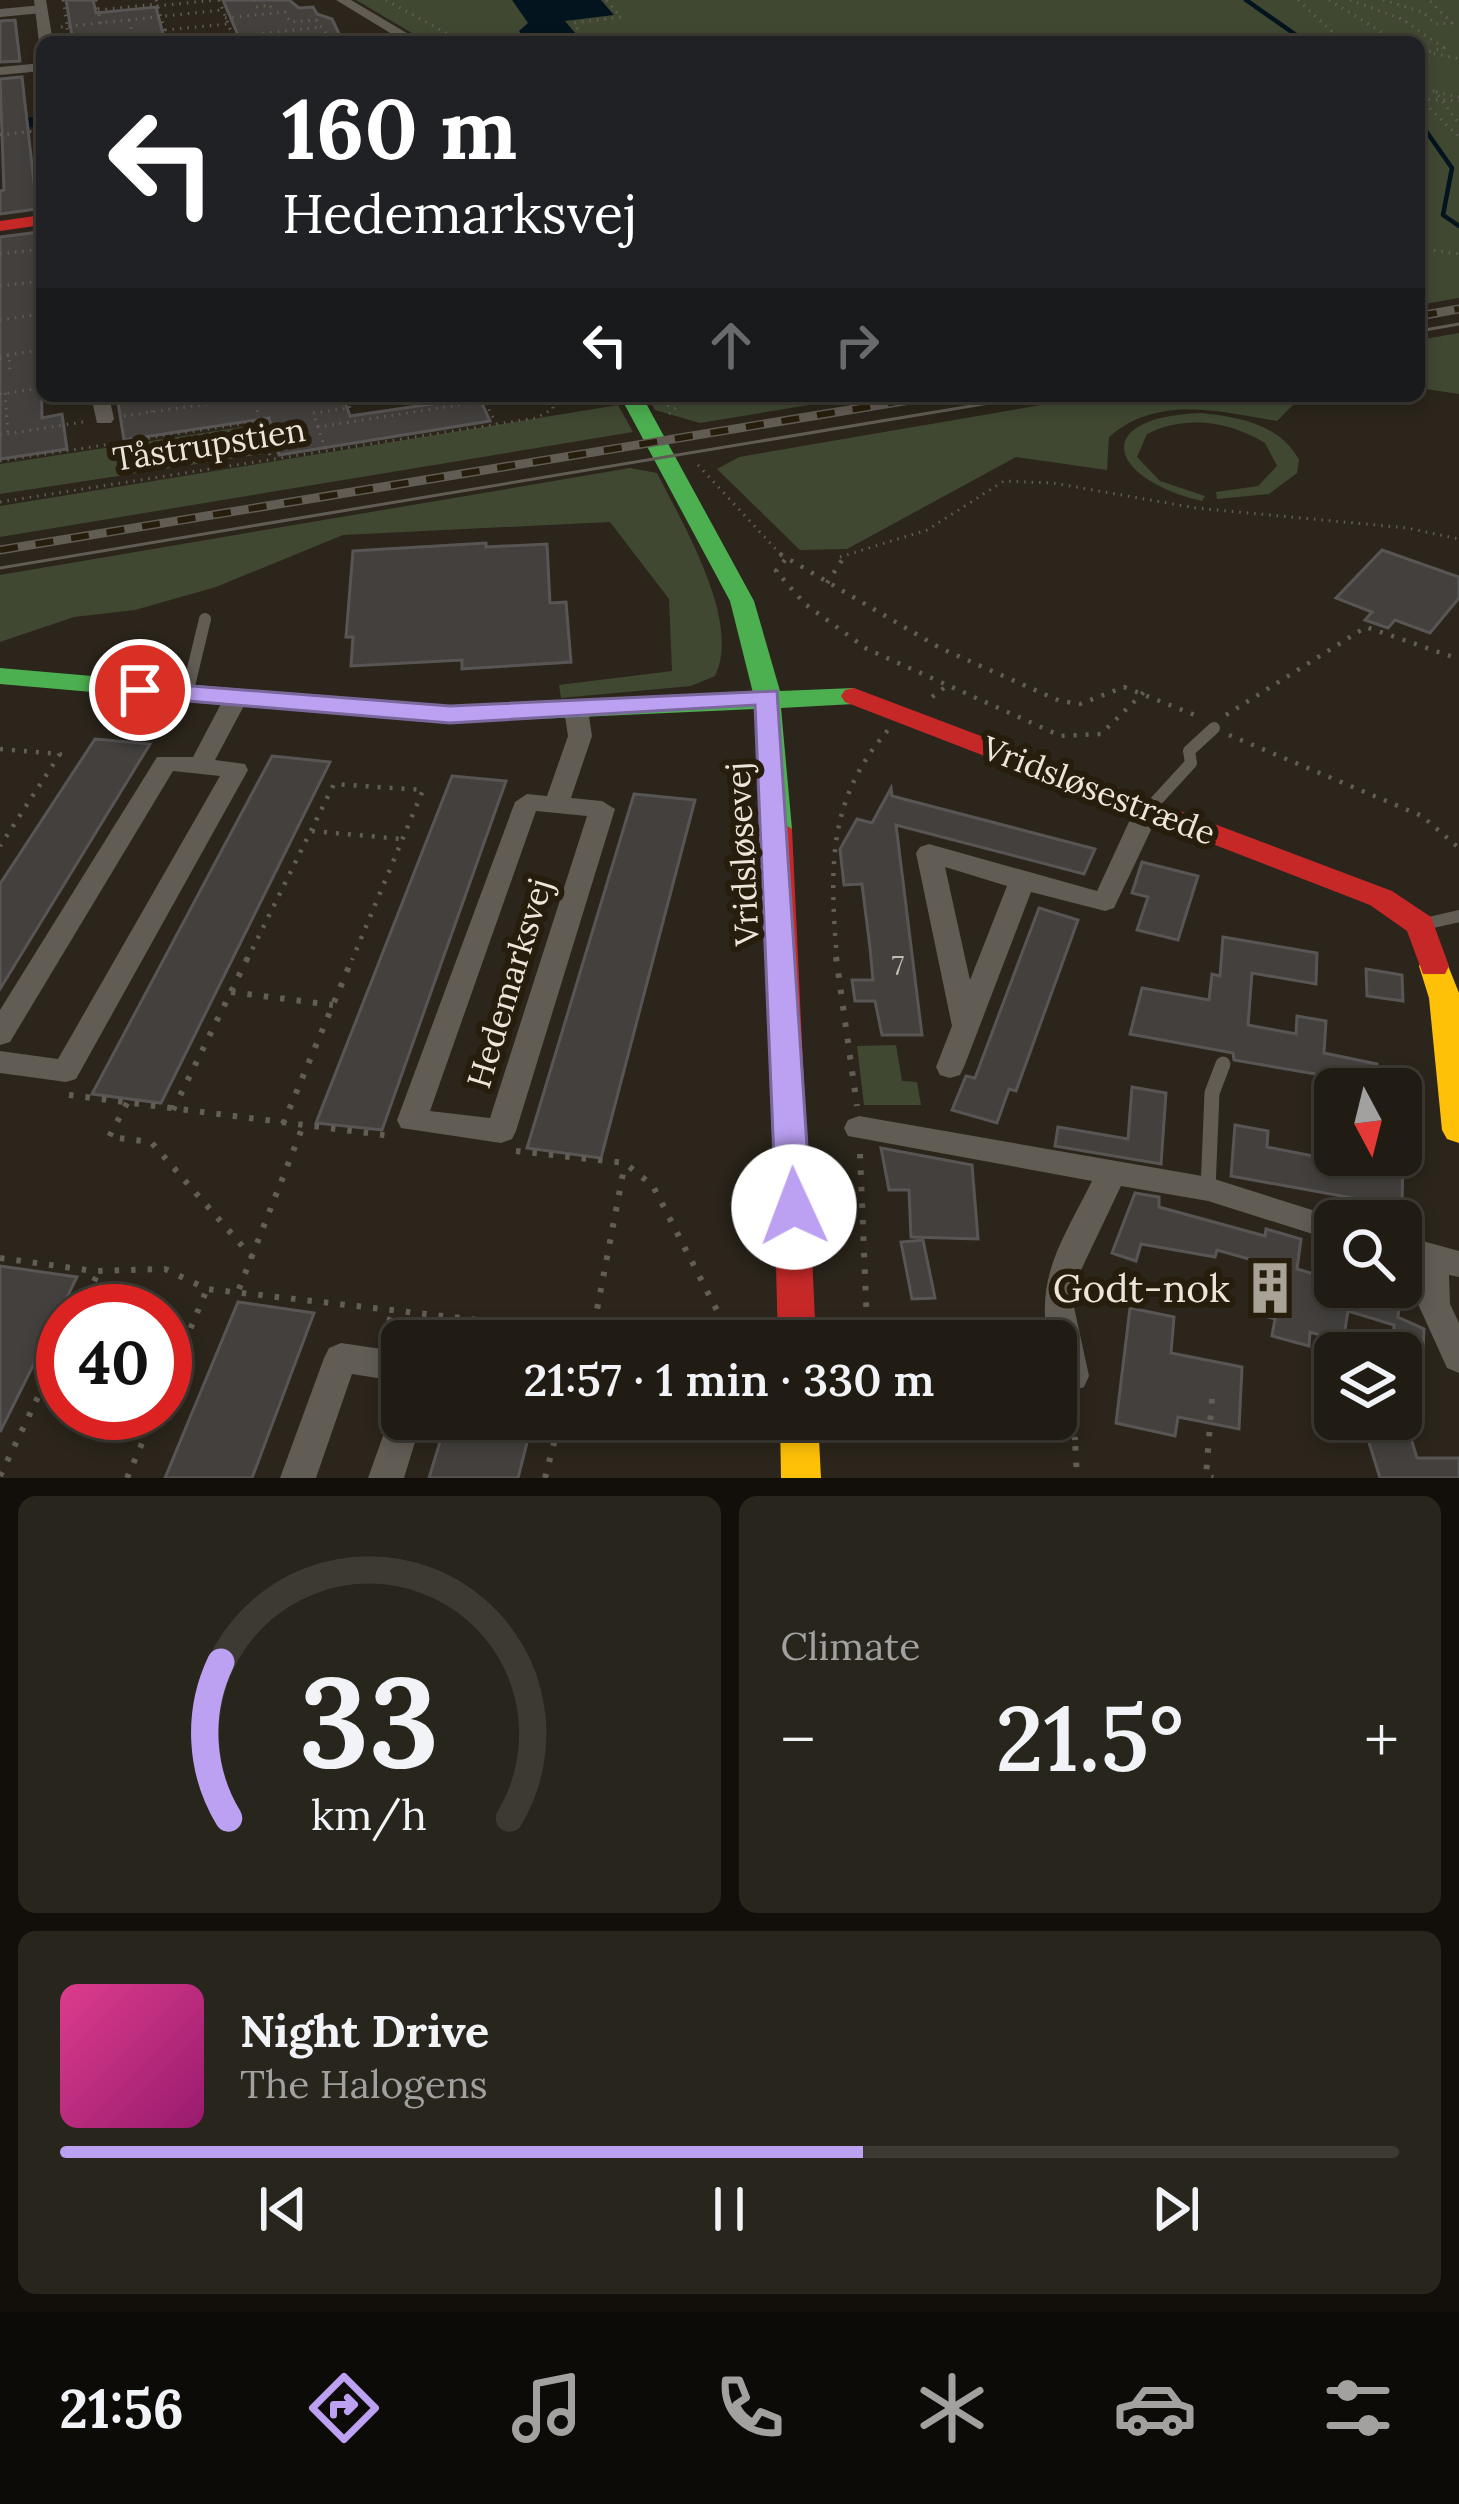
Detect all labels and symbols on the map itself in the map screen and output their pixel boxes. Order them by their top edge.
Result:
street label: Tåstrupstien [110,408,308,480]
pin [89,639,191,741]
street label: Vridsløsestræde [976,726,1221,854]
street label: Vridsløsevej [716,761,768,948]
street label: Hedemarksvej [457,873,561,1093]
house number: 7 [892,948,904,982]
north arrow [1314,1068,1422,1176]
position arrow [731,1144,857,1270]
building icon: Godt-nok [1241,1259,1299,1317]
place label: Godt-nok [1053,1263,1230,1313]
speed limit sign: 40 [36,1284,192,1440]

